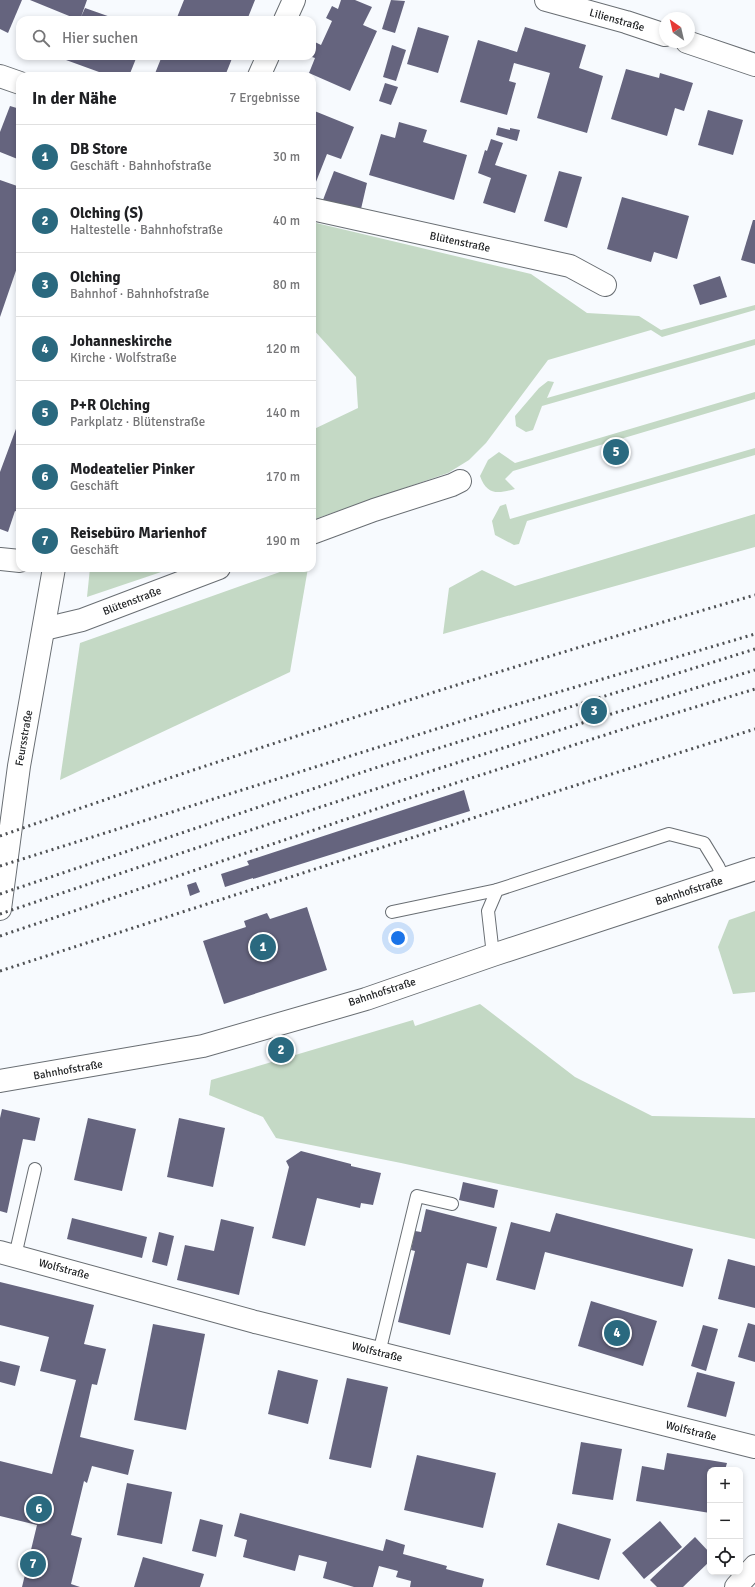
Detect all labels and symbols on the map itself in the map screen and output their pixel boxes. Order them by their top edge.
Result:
street label: Lilienstraße [588,6,646,34]
north arrow [659,12,695,48]
street label: Blütenstraße [428,229,492,255]
pin: 5 [603,437,629,467]
street label: Blütenstraße [101,584,163,618]
pin: 3 [581,696,607,726]
street label: Feursstraße [13,709,35,767]
street label: Bahnhofstraße [654,874,724,908]
your location [388,928,408,948]
pin: 1 [250,932,276,962]
street label: Bahnhofstraße [347,975,417,1009]
pin: 2 [268,1035,294,1065]
street label: Bahnhofstraße [32,1058,104,1082]
street label: Wolfstraße [37,1256,91,1282]
pin: 4 [604,1318,630,1348]
street label: Wolfstraße [350,1339,404,1365]
street label: Wolfstraße [664,1418,718,1444]
pin: 6 [26,1494,52,1524]
pin: 7 [20,1549,46,1579]

